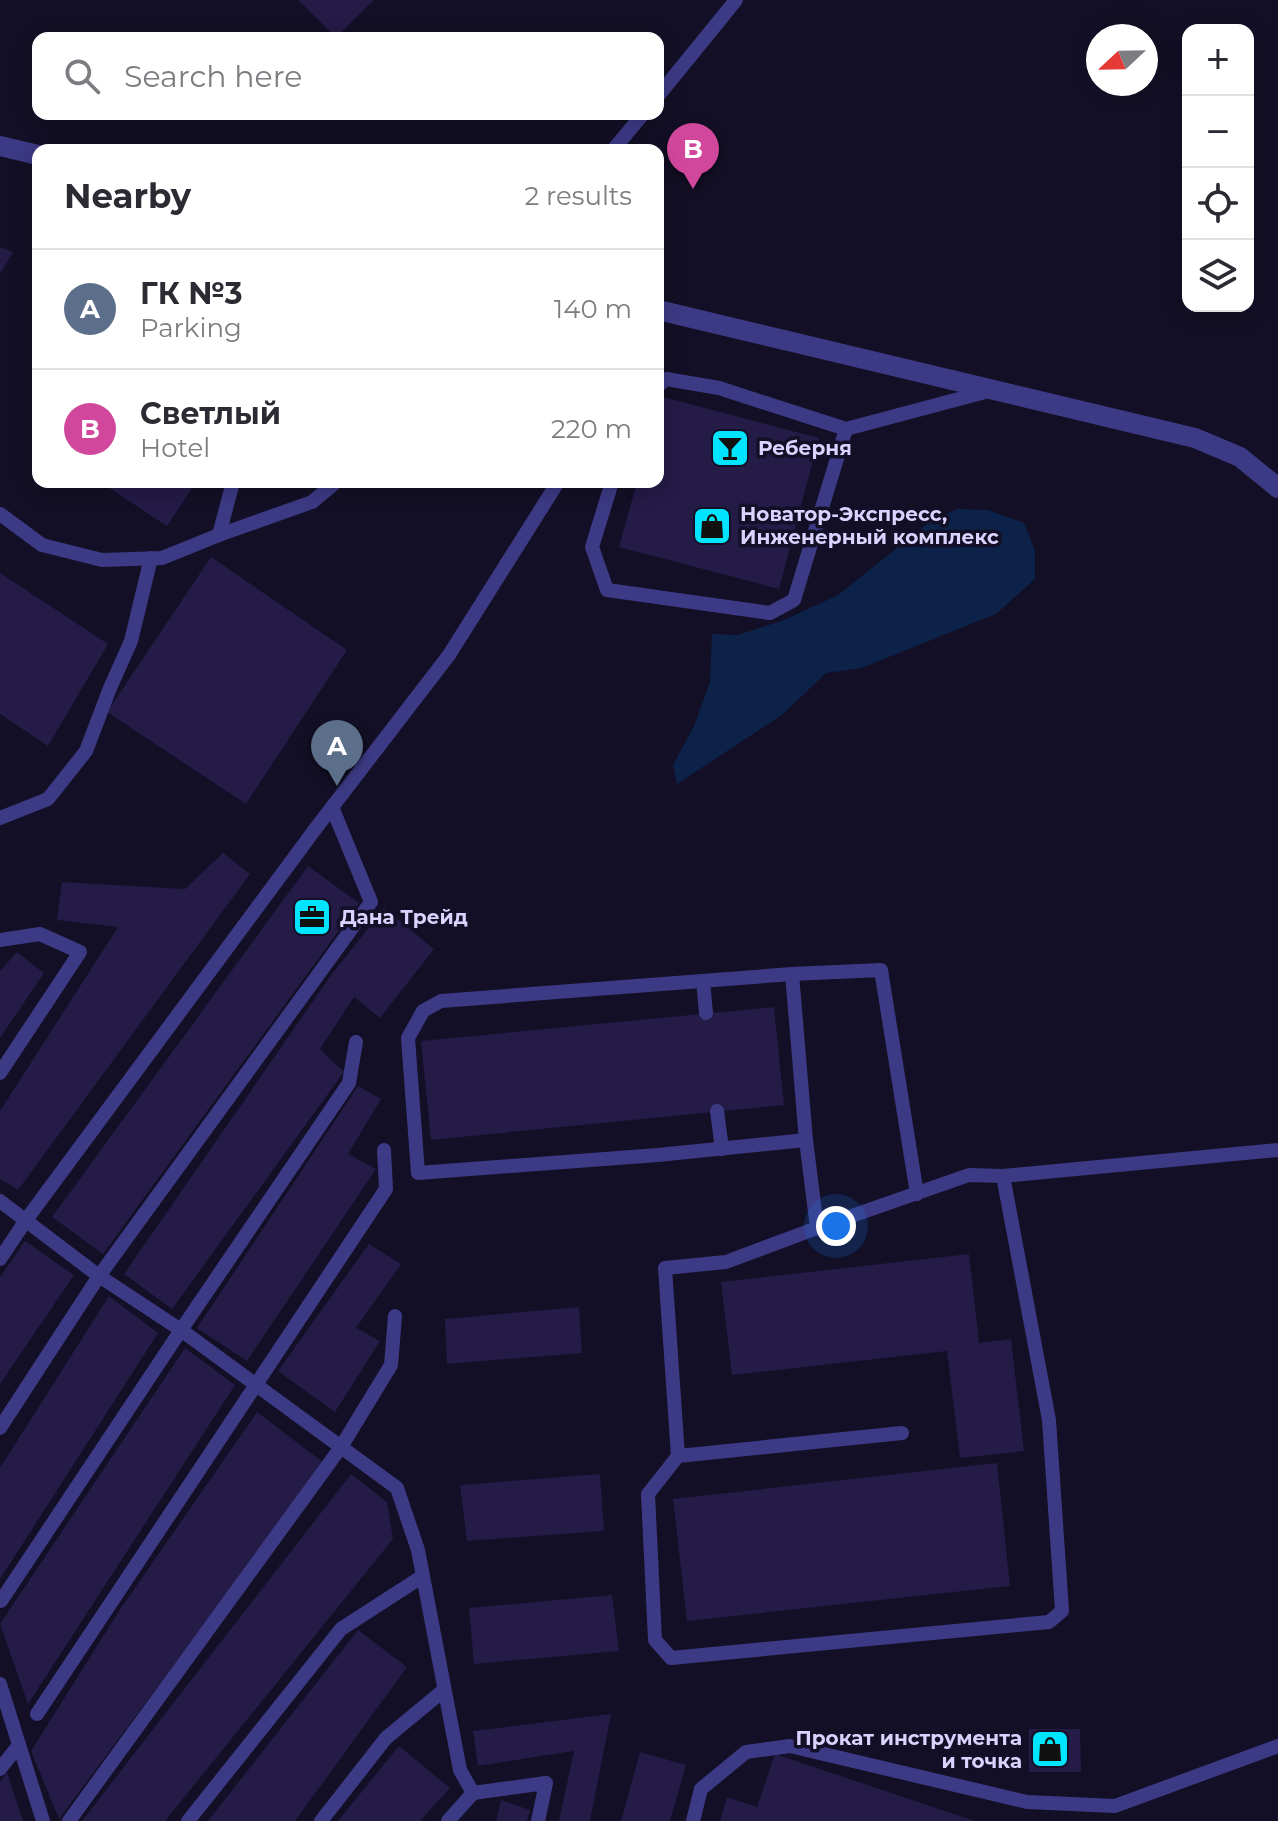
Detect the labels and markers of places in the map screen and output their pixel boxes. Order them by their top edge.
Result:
pin: B [667,123,719,189]
bar icon: Реберня [709,427,751,469]
place label: Реберня [758,436,852,460]
place label: Новатор-Экспресс, Инженерный комплекс [740,502,999,549]
shop icon: Новатор-Экспресс, Инженерный комплекс [691,505,733,547]
pin: A [311,720,363,786]
office icon: Дана Трейд [291,896,333,938]
place label: Дана Трейд [340,905,468,929]
place label: Прокат инструмента и точка [795,1726,1022,1773]
shop icon: Прокат инструмента и точка [1029,1728,1071,1770]

